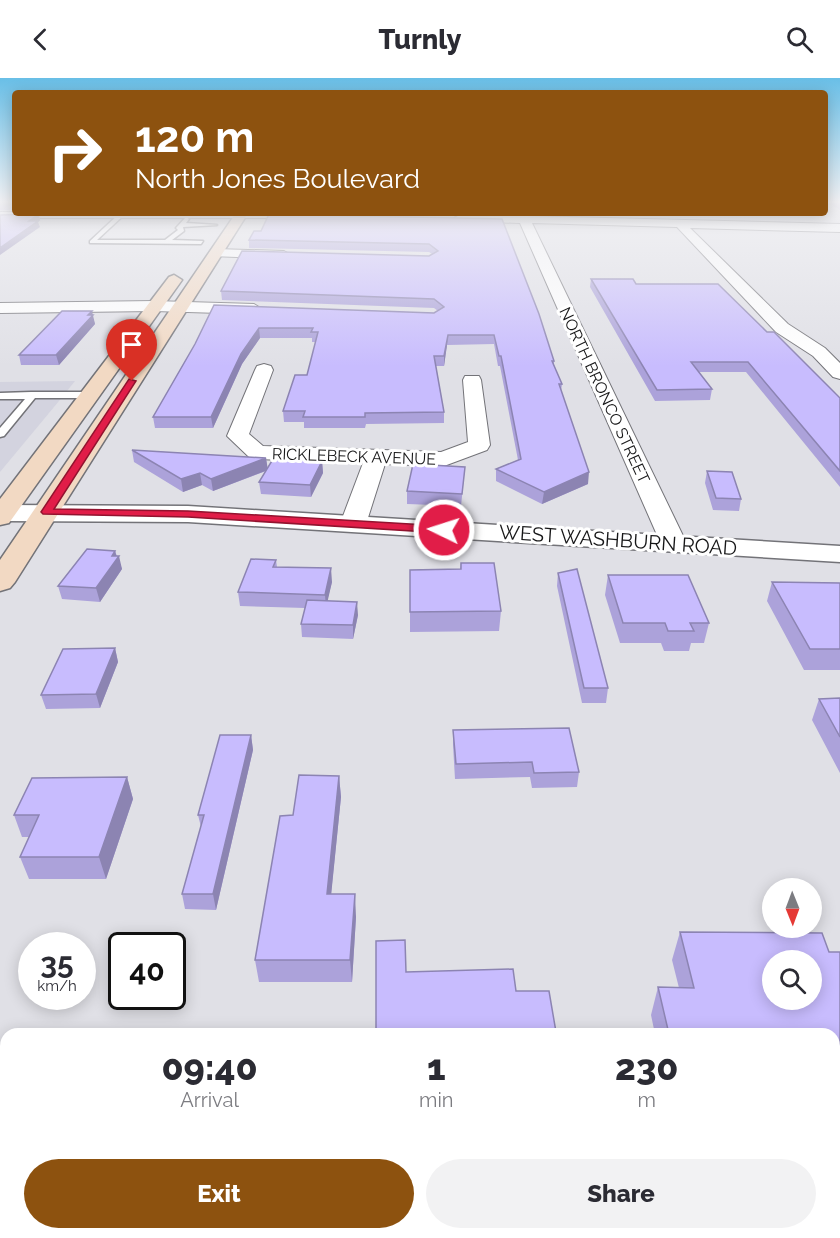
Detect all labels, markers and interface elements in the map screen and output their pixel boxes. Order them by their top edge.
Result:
icon: back [24,23,57,56]
icon: search [783,23,816,56]
text: Turnly [379,24,461,55]
text: 120 m [135,113,254,162]
icon: right [36,114,114,192]
text: North Jones Boulevard [135,163,420,194]
street label: NORTH BRONCO STREET [555,304,654,486]
pin [106,319,157,381]
icon: arrive [115,328,148,361]
street label: RICKLEBECK AVENUE [272,444,437,469]
position arrow [412,498,476,562]
street label: WEST WASHBURN ROAD [498,520,738,560]
north arrow [762,878,822,938]
map controls [762,878,822,1010]
speed limit sign: 40 [108,932,186,1010]
text: 35 [40,946,74,981]
button: search [762,950,822,1010]
text: km/h [37,977,77,995]
text: 09:40 [162,1046,258,1088]
text: 1 [427,1046,446,1088]
text: 230 [615,1046,678,1088]
text: Arrival [180,1088,239,1112]
text: min [419,1088,454,1112]
text: m [638,1088,656,1112]
button: Exit [24,1159,414,1228]
button: Share [426,1159,816,1228]

